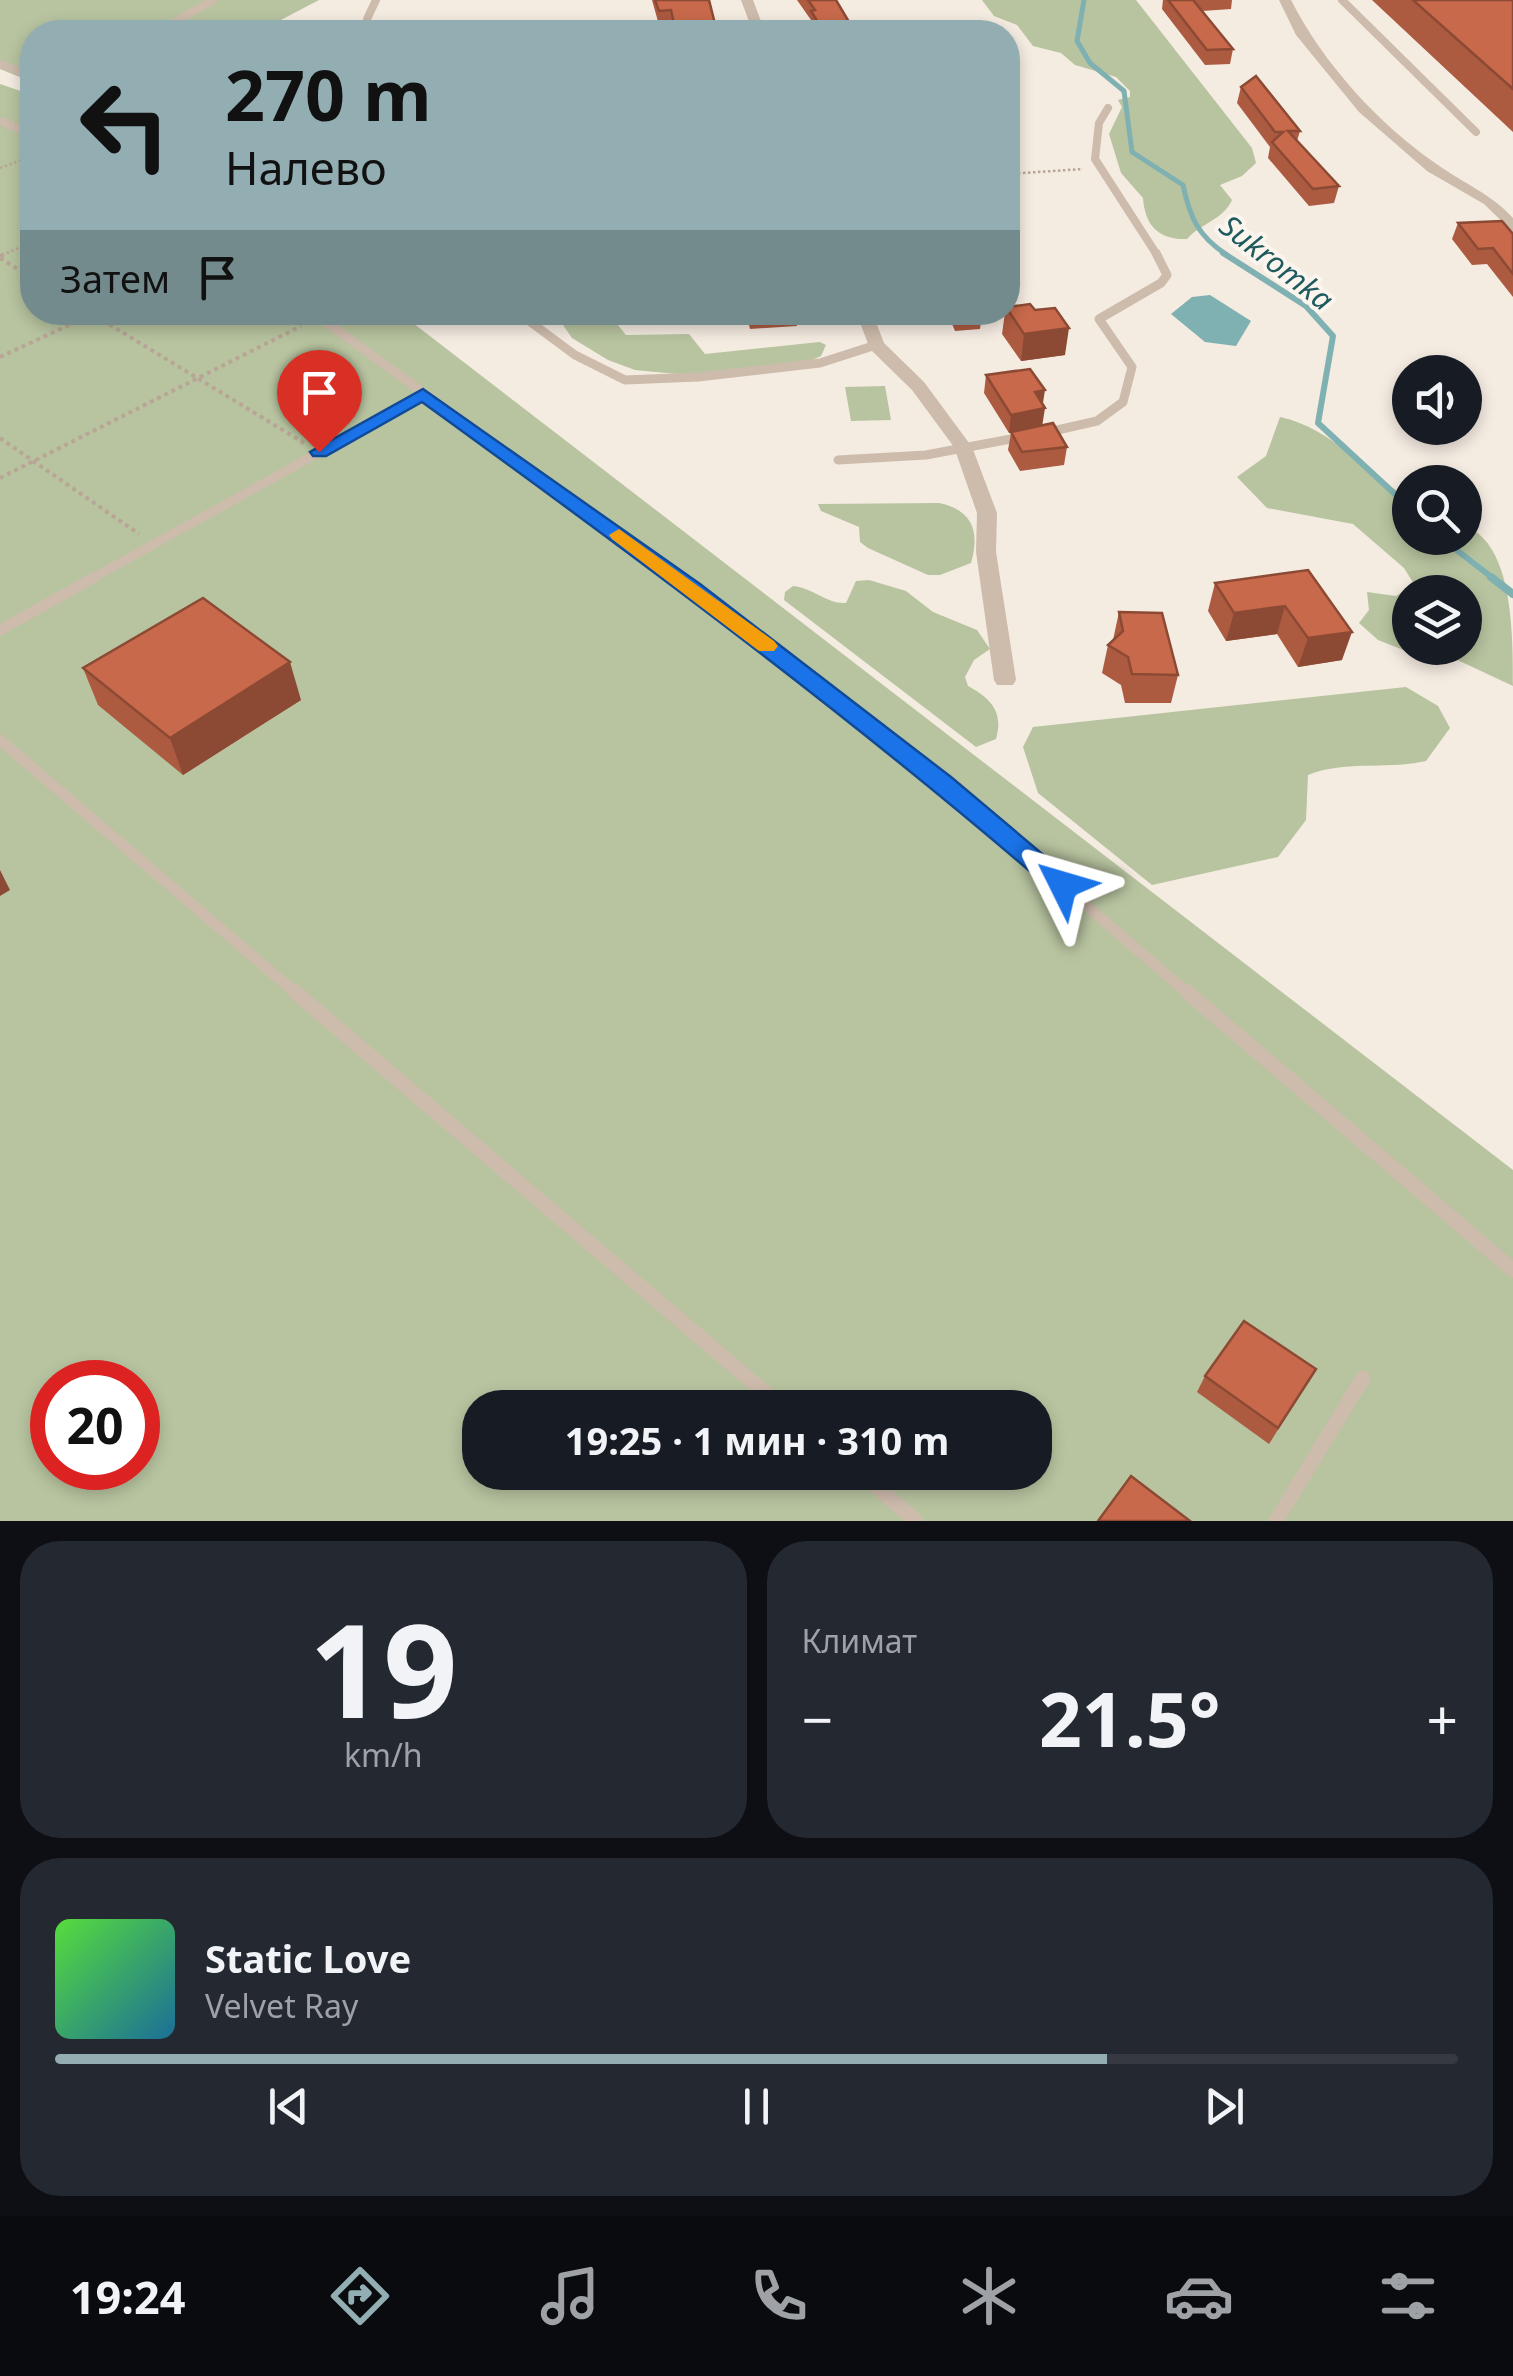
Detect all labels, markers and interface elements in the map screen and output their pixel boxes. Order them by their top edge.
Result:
text: 270 m [225,46,432,142]
icon: left [60,60,190,190]
text: Налево [225,137,387,198]
water label: Sukromka [1212,205,1342,319]
icon: arrive [190,250,245,305]
text: Затем [60,252,170,304]
pin [277,350,362,453]
map controls [1392,355,1482,665]
button: sound [1392,355,1482,445]
icon: arrive [292,365,347,420]
button: search [1392,465,1482,555]
button: layers [1392,575,1482,665]
position arrow [1011,833,1115,937]
speed limit sign: 20 [30,1360,160,1490]
text: 19:25 · 1 мин · 310 m [565,1414,949,1466]
text: 19 [309,1579,458,1756]
text: Климат [802,1619,917,1662]
text: 21.5° [1039,1667,1221,1769]
text: − [802,1681,833,1756]
text: + [1427,1681,1458,1756]
text: km/h [344,1733,423,1776]
text: Static Love [205,1932,411,1984]
text: Velvet Ray [205,1984,358,2027]
icon: previous [261,2079,316,2134]
icon: pause [729,2079,784,2134]
icon: next [1197,2079,1252,2134]
icon: directions [325,2261,395,2331]
icon: music [535,2261,605,2331]
icon: phone [744,2261,814,2331]
icon: climate [954,2261,1024,2331]
icon: car [1164,2261,1234,2331]
icon: filters [1373,2261,1443,2331]
text: 19:24 [70,2266,185,2327]

